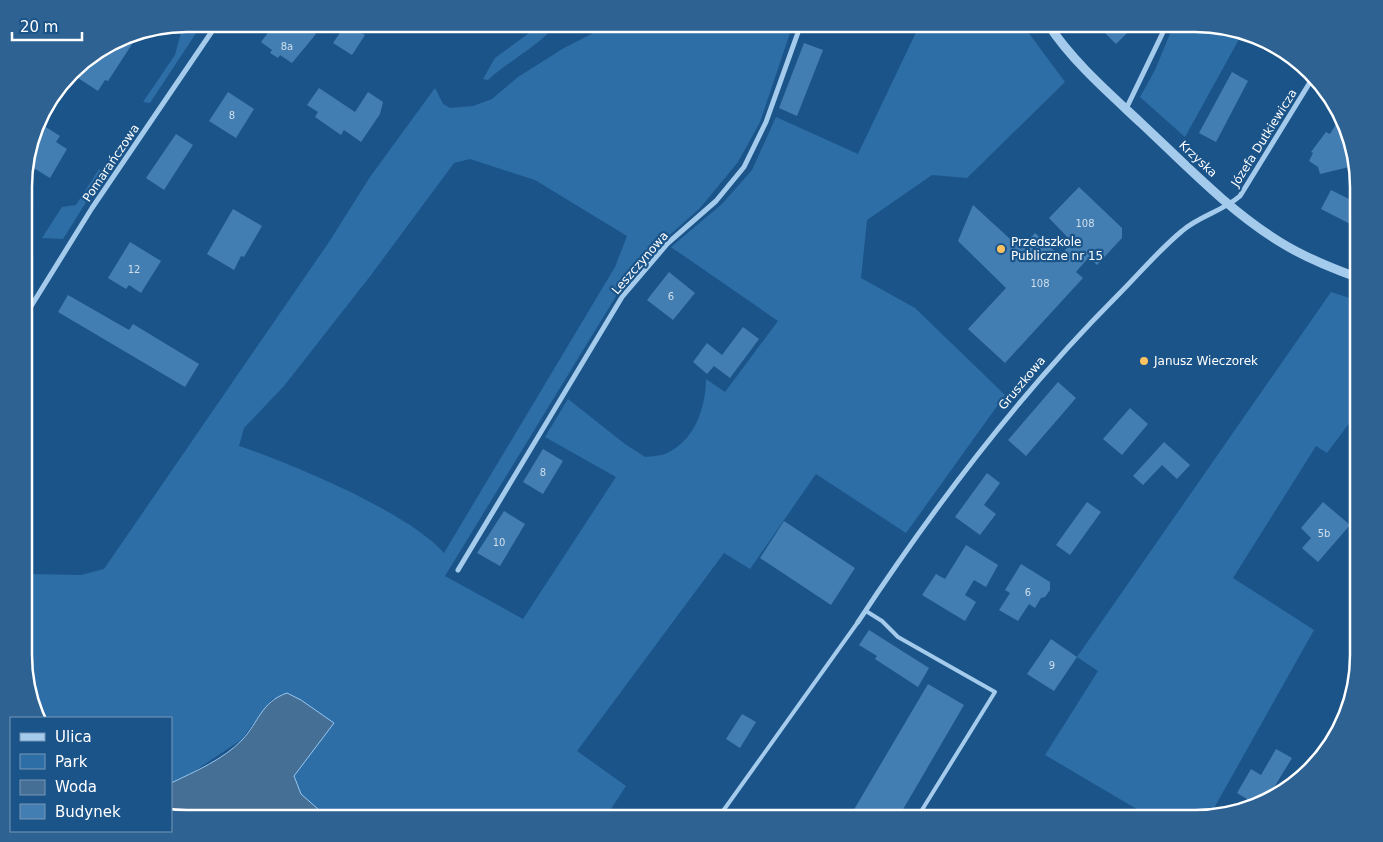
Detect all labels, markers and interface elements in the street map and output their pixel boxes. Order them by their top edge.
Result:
scale bar [12,10,82,42]
text: 20 m [20,18,58,36]
house number: 8a [281,41,293,52]
street label: Józefa Dutkiewicza [1228,87,1300,190]
house number: 8 [229,110,235,121]
street label: Pomarańczowa [80,122,142,204]
street label: Krzyska [1176,138,1220,180]
house number: 108 [1075,218,1095,229]
street label: Leszczynowa [609,229,671,297]
place label: Przedszkole Publiczne nr 15 [1011,235,1103,263]
marker: Przedszkole Publiczne nr 15 [995,243,1007,255]
house number: 12 [128,264,140,275]
house number: 108 [1030,278,1050,289]
house number: 6 [668,291,674,302]
street label: Gruszkowa [996,353,1048,413]
place label: Janusz Wieczorek [1153,354,1258,368]
marker: Janusz Wieczorek [1138,355,1150,367]
house number: 8 [540,467,546,478]
house number: 5b [1318,528,1330,539]
house number: 10 [493,537,505,548]
house number: 6 [1025,587,1031,598]
house number: 9 [1049,660,1055,671]
legend [10,717,172,832]
text: Ulica [55,728,92,746]
text: Park [55,753,88,771]
text: Woda [55,778,97,796]
text: Budynek [55,803,121,821]

